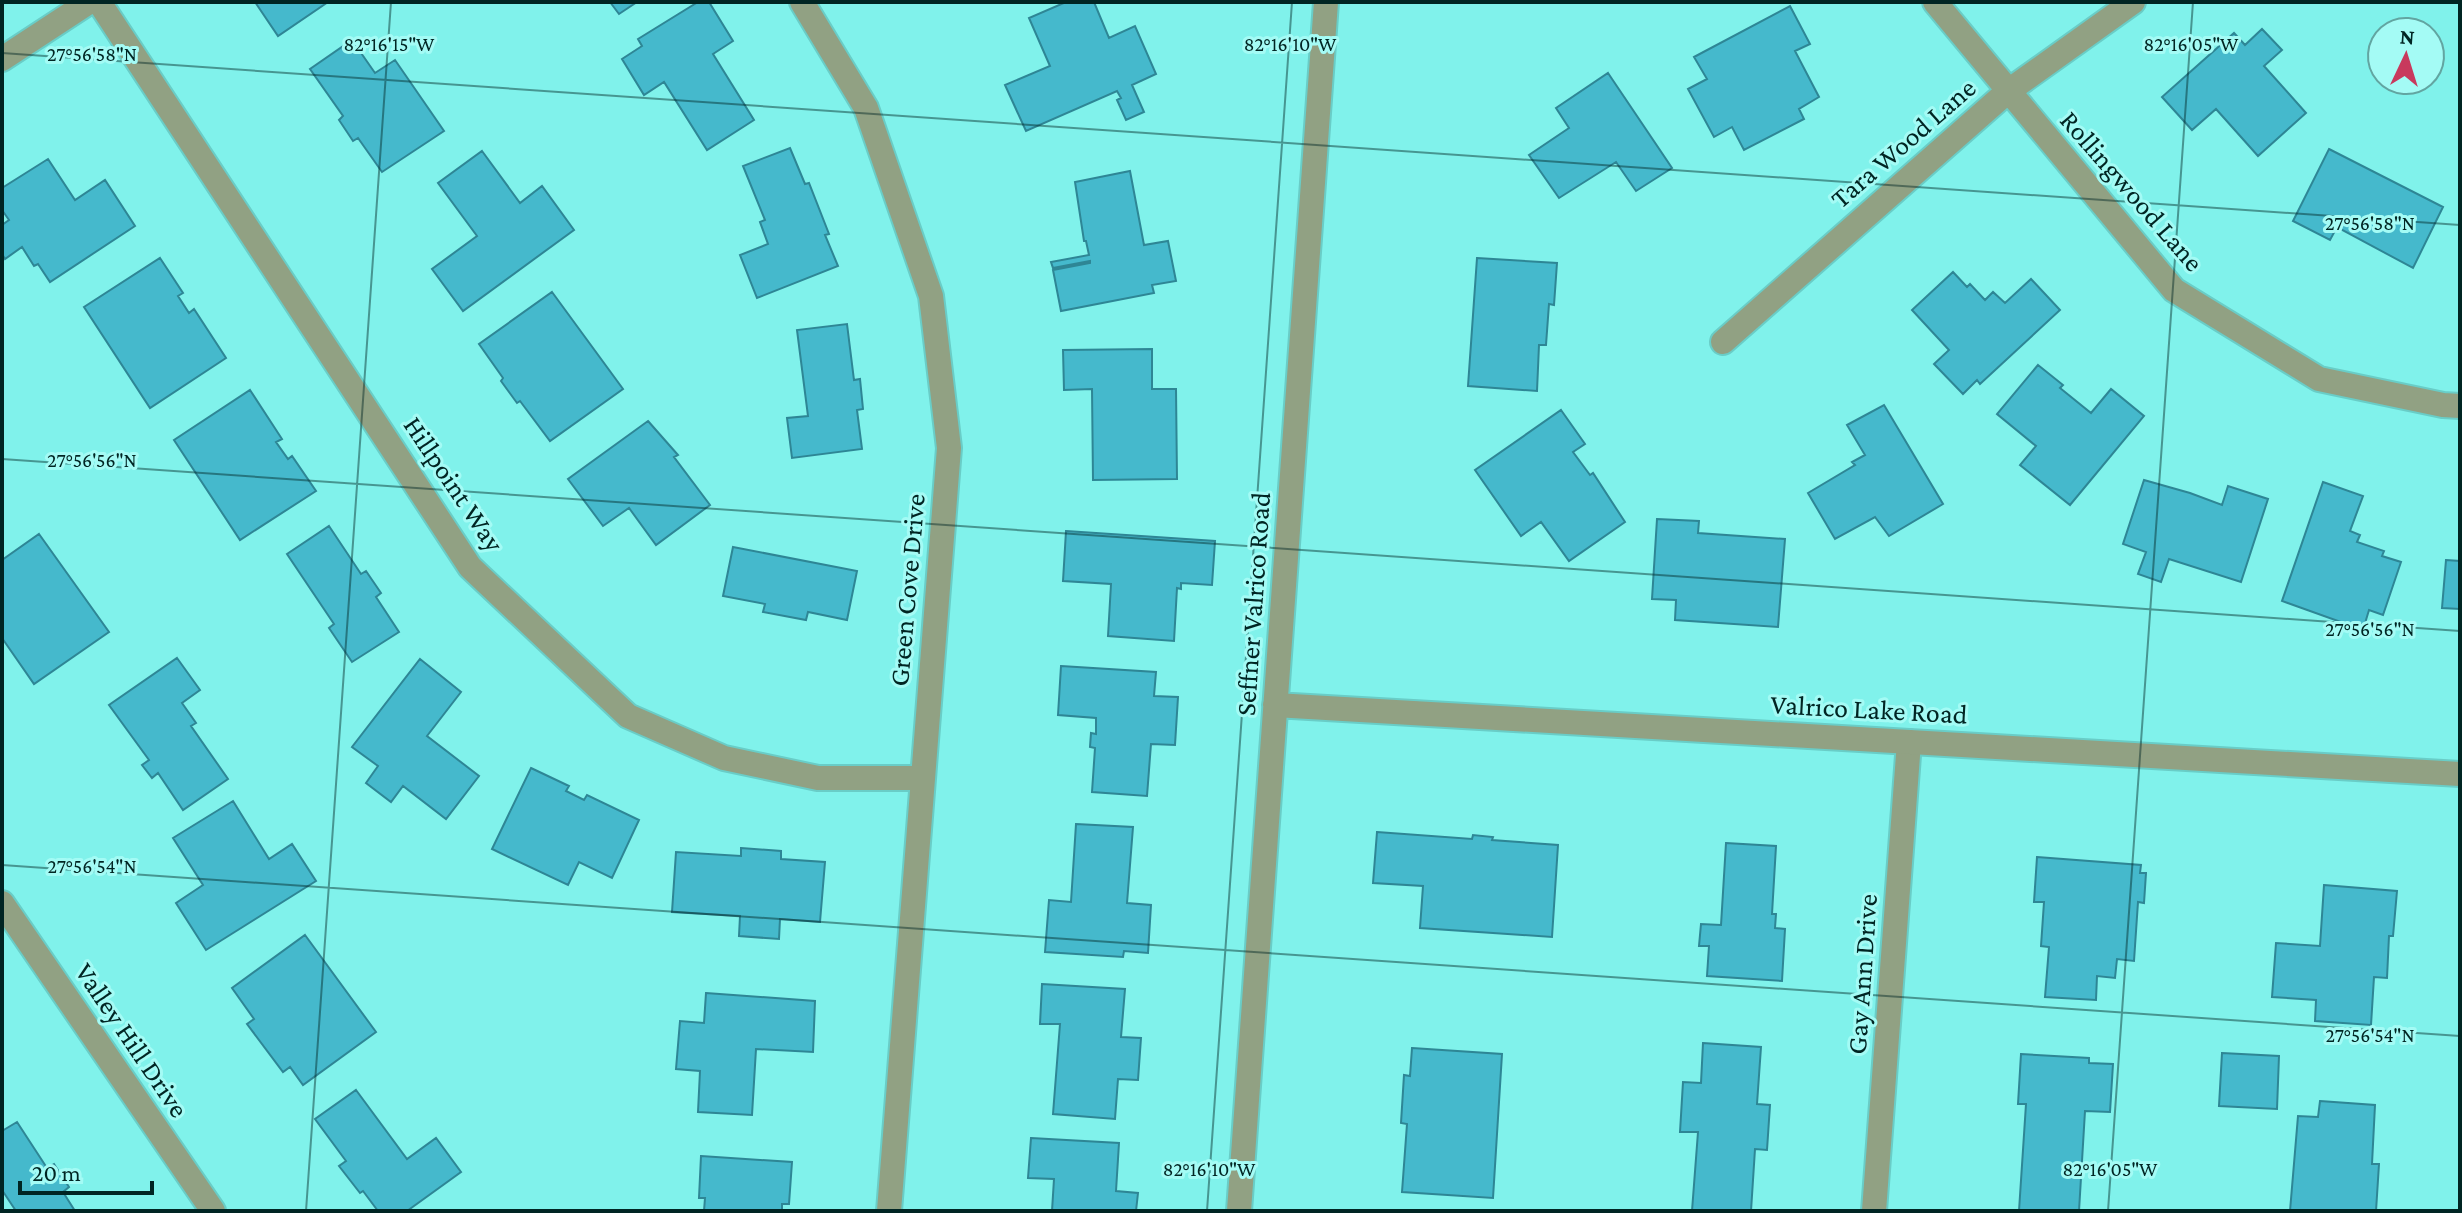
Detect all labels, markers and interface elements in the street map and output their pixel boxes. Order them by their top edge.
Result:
north arrow [2366,16,2446,96]
text: N [2399,24,2416,50]
text: 82°16'15"W [344,33,435,55]
text: 82°16'10"W [1244,33,1337,55]
text: 82°16'05"W [2144,33,2239,55]
text: 27°56'58"N [47,43,137,65]
street label: Tara Wood Lane [1824,72,1982,214]
street label: Rollingwood Lane [2054,105,2210,277]
text: 27°56'58"N [2325,212,2415,234]
street label: Hillpoint Way [398,411,511,558]
text: 27°56'56"N [47,449,137,471]
street label: Seffner Valrico Road [1230,491,1276,717]
street label: Green Cove Drive [883,492,931,688]
text: 27°56'56"N [2325,618,2415,640]
street label: Valrico Lake Road [1770,688,1969,730]
text: 27°56'54"N [47,855,137,877]
street label: Gay Ann Drive [1841,893,1883,1055]
street label: Valley Hill Drive [69,957,195,1123]
text: 27°56'54"N [2325,1024,2415,1046]
scale bar [20,1145,152,1195]
text: 82°16'10"W [1163,1158,1256,1180]
text: 82°16'05"W [2063,1158,2158,1180]
text: 20 m [32,1159,81,1186]

